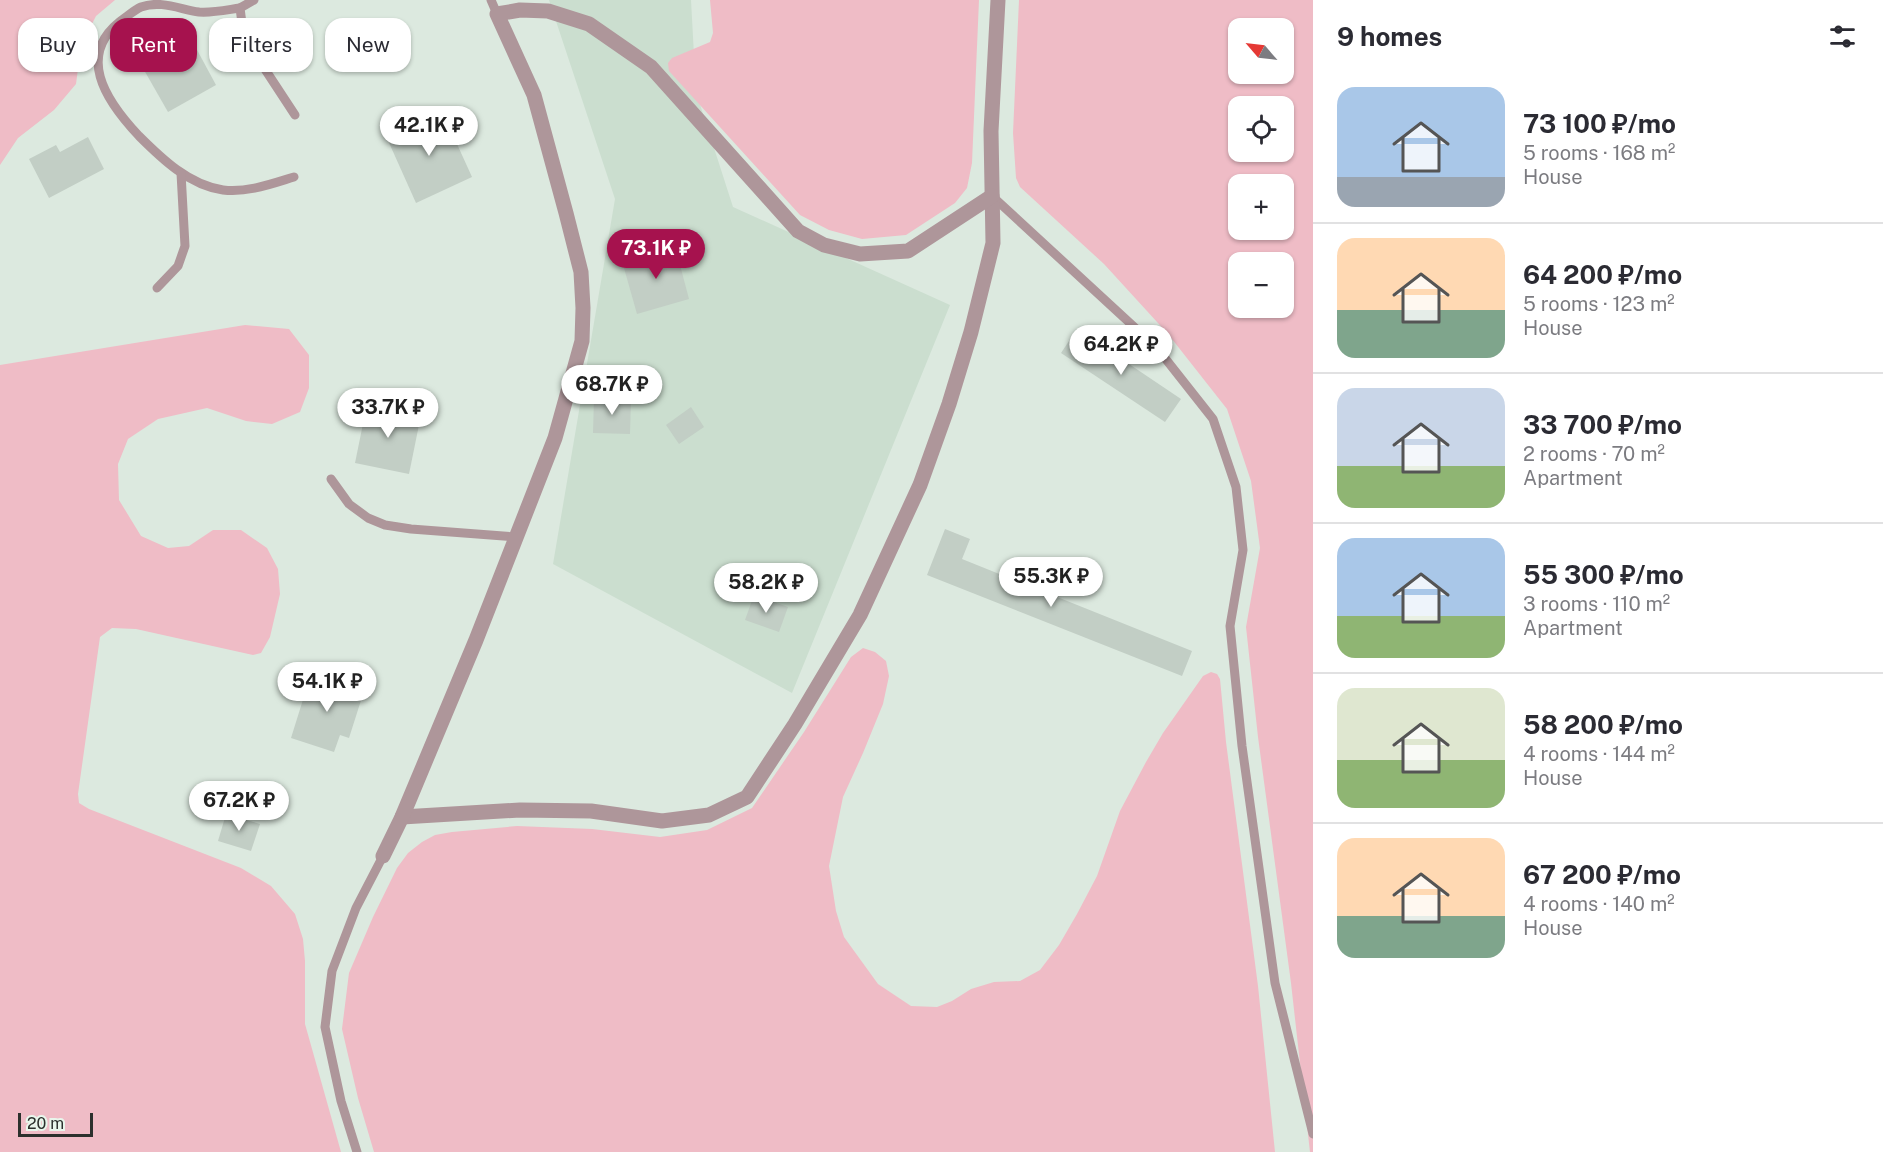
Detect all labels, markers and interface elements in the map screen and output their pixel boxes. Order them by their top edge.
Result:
chip: Buy [18,18,98,72]
chip: Rent [110,18,197,72]
chip: Filters [209,18,313,72]
chip: New [325,18,411,72]
north arrow [1228,18,1294,84]
map controls [1228,18,1294,318]
icon: filters [1826,20,1859,53]
text: 9 homes [1337,21,1442,52]
button: locate [1228,96,1294,162]
pin: 42.1K ₽ [374,106,484,157]
text: 73 100 ₽/mo [1523,108,1676,139]
icon: home [1385,111,1457,183]
text: 42.1K ₽ [394,113,464,137]
text: 5 rooms · 168 m² [1523,141,1675,165]
text: House [1523,165,1583,189]
button: + [1228,174,1294,240]
pin: 73.1K ₽ [601,229,711,280]
text: 73.1K ₽ [621,236,691,260]
button: − [1228,252,1294,318]
text: 64 200 ₽/mo [1523,259,1682,290]
icon: home [1385,262,1457,334]
text: 5 rooms · 123 m² [1523,292,1675,316]
text: House [1523,316,1583,340]
pin: 64.2K ₽ [1066,325,1176,376]
text: 64.2K ₽ [1083,332,1159,356]
pin: 68.7K ₽ [557,365,667,416]
text: 68.7K ₽ [575,372,649,396]
pin: 33.7K ₽ [333,388,443,439]
text: 33.7K ₽ [351,395,425,419]
text: 33 700 ₽/mo [1523,409,1682,440]
icon: home [1385,412,1457,484]
text: 2 rooms · 70 m² [1523,442,1665,466]
text: Apartment [1523,466,1623,490]
pin: 55.3K ₽ [996,557,1106,608]
text: 55 300 ₽/mo [1523,559,1684,590]
icon: home [1385,562,1457,634]
pin: 58.2K ₽ [711,563,821,614]
text: 55.3K ₽ [1013,564,1089,588]
text: 58.2K ₽ [728,570,804,594]
text: 3 rooms · 110 m² [1523,592,1670,616]
text: Apartment [1523,616,1623,640]
pin: 54.1K ₽ [272,662,382,713]
text: 54.1K ₽ [291,669,363,693]
text: 58 200 ₽/mo [1523,709,1683,740]
icon: home [1385,712,1457,784]
text: 4 rooms · 144 m² [1523,742,1675,766]
text: House [1523,766,1583,790]
pin: 67.2K ₽ [184,781,294,832]
text: 67.2K ₽ [203,788,275,812]
text: 67 200 ₽/mo [1523,859,1681,890]
icon: home [1385,862,1457,934]
text: 4 rooms · 140 m² [1523,892,1675,916]
text: House [1523,916,1583,940]
scale bar [18,1110,93,1138]
text: 20 m [27,1114,64,1133]

